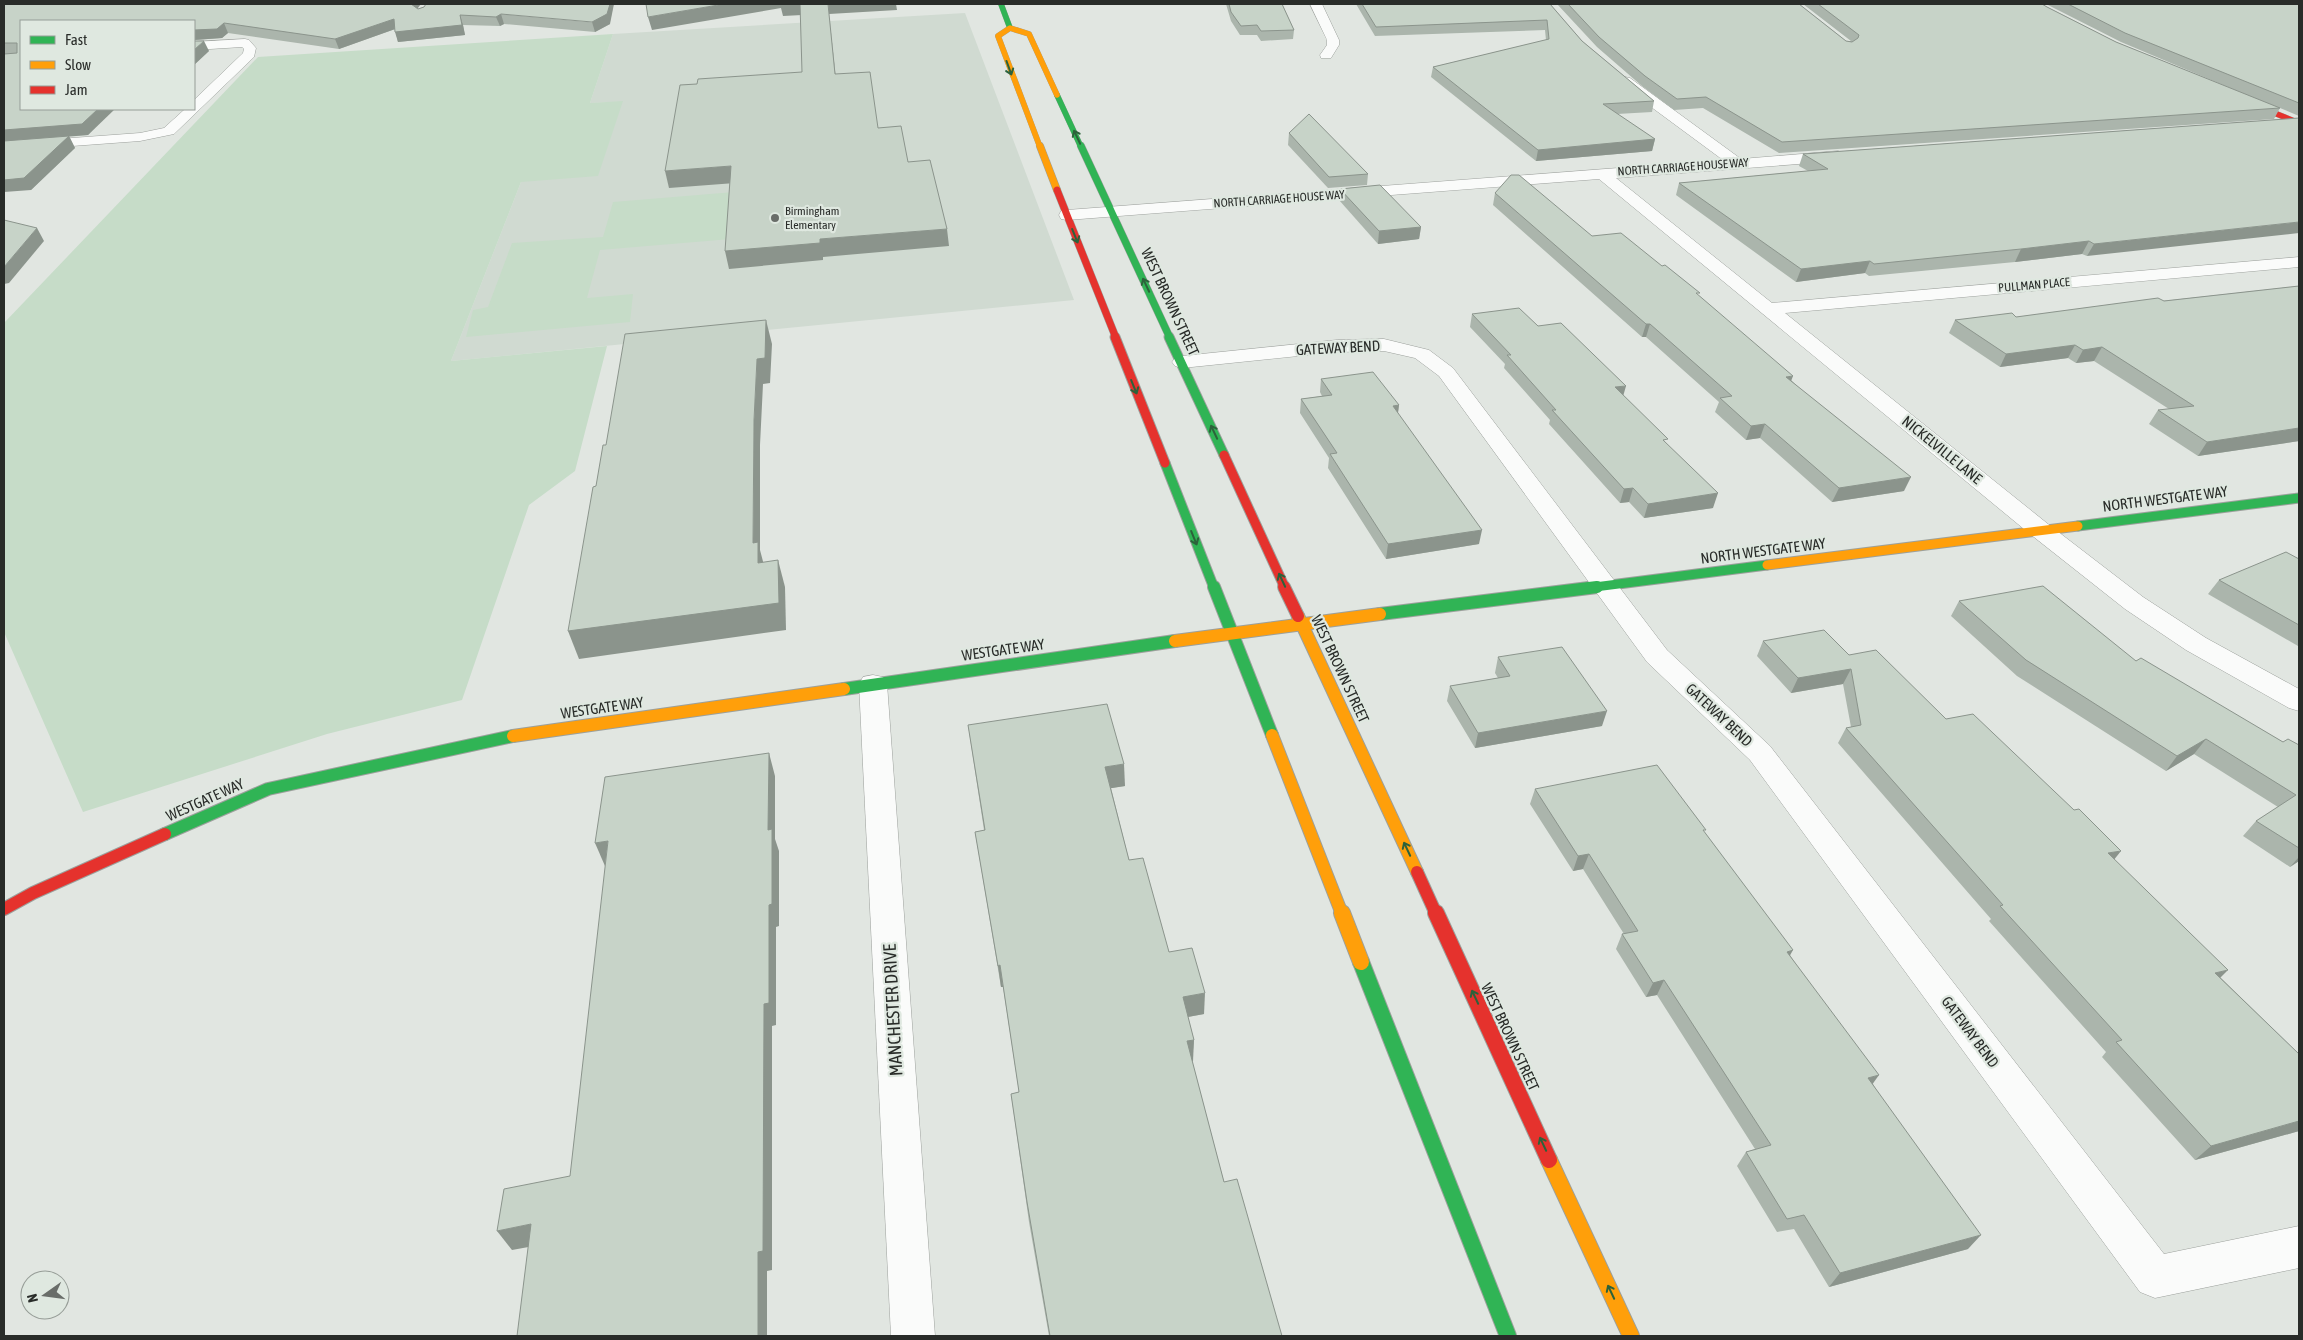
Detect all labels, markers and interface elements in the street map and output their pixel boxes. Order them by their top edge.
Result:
legend [20,20,195,110]
text: Fast [65,31,87,48]
text: Slow [65,56,91,73]
one-way arrow [1005,60,1014,75]
text: Jam [65,81,88,98]
one-way arrow [1072,130,1082,145]
street label: NORTH CARRIAGE HOUSE WAY [1617,155,1750,179]
street label: NORTH CARRIAGE HOUSE WAY [1213,187,1346,211]
place label: Birmingham Elementary [785,204,839,232]
marker: Birmingham Elementary [769,212,781,224]
one-way arrow [1071,227,1080,243]
street label: WEST BROWN STREET [1138,245,1203,359]
street label: PULLMAN PLACE [1998,275,2070,295]
one-way arrow [1140,278,1150,293]
street label: GATEWAY BEND [1295,337,1381,358]
one-way arrow [1130,379,1140,394]
street label: NICKELVILLE LANE [1899,412,1986,487]
one-way arrow [1209,425,1219,440]
street label: NORTH WESTGATE WAY [2101,482,2229,515]
one-way arrow [1190,530,1199,545]
street label: NORTH WESTGATE WAY [1699,534,1827,567]
one-way arrow [1277,573,1287,588]
street label: WEST BROWN STREET [1308,612,1373,726]
street label: WESTGATE WAY [960,635,1046,664]
street label: GATEWAY BEND [1683,680,1756,750]
street label: WESTGATE WAY [559,693,645,722]
street label: WESTGATE WAY [163,775,247,824]
one-way arrow [1401,842,1411,857]
street label: MANCHESTER DRIVE [879,943,906,1077]
street label: WEST BROWN STREET [1478,980,1543,1094]
one-way arrow [1469,990,1479,1005]
street label: GATEWAY BEND [1938,993,2003,1070]
one-way arrow [1537,1137,1547,1152]
north arrow [20,1270,70,1320]
one-way arrow [1605,1285,1615,1300]
text: N [24,1292,41,1304]

